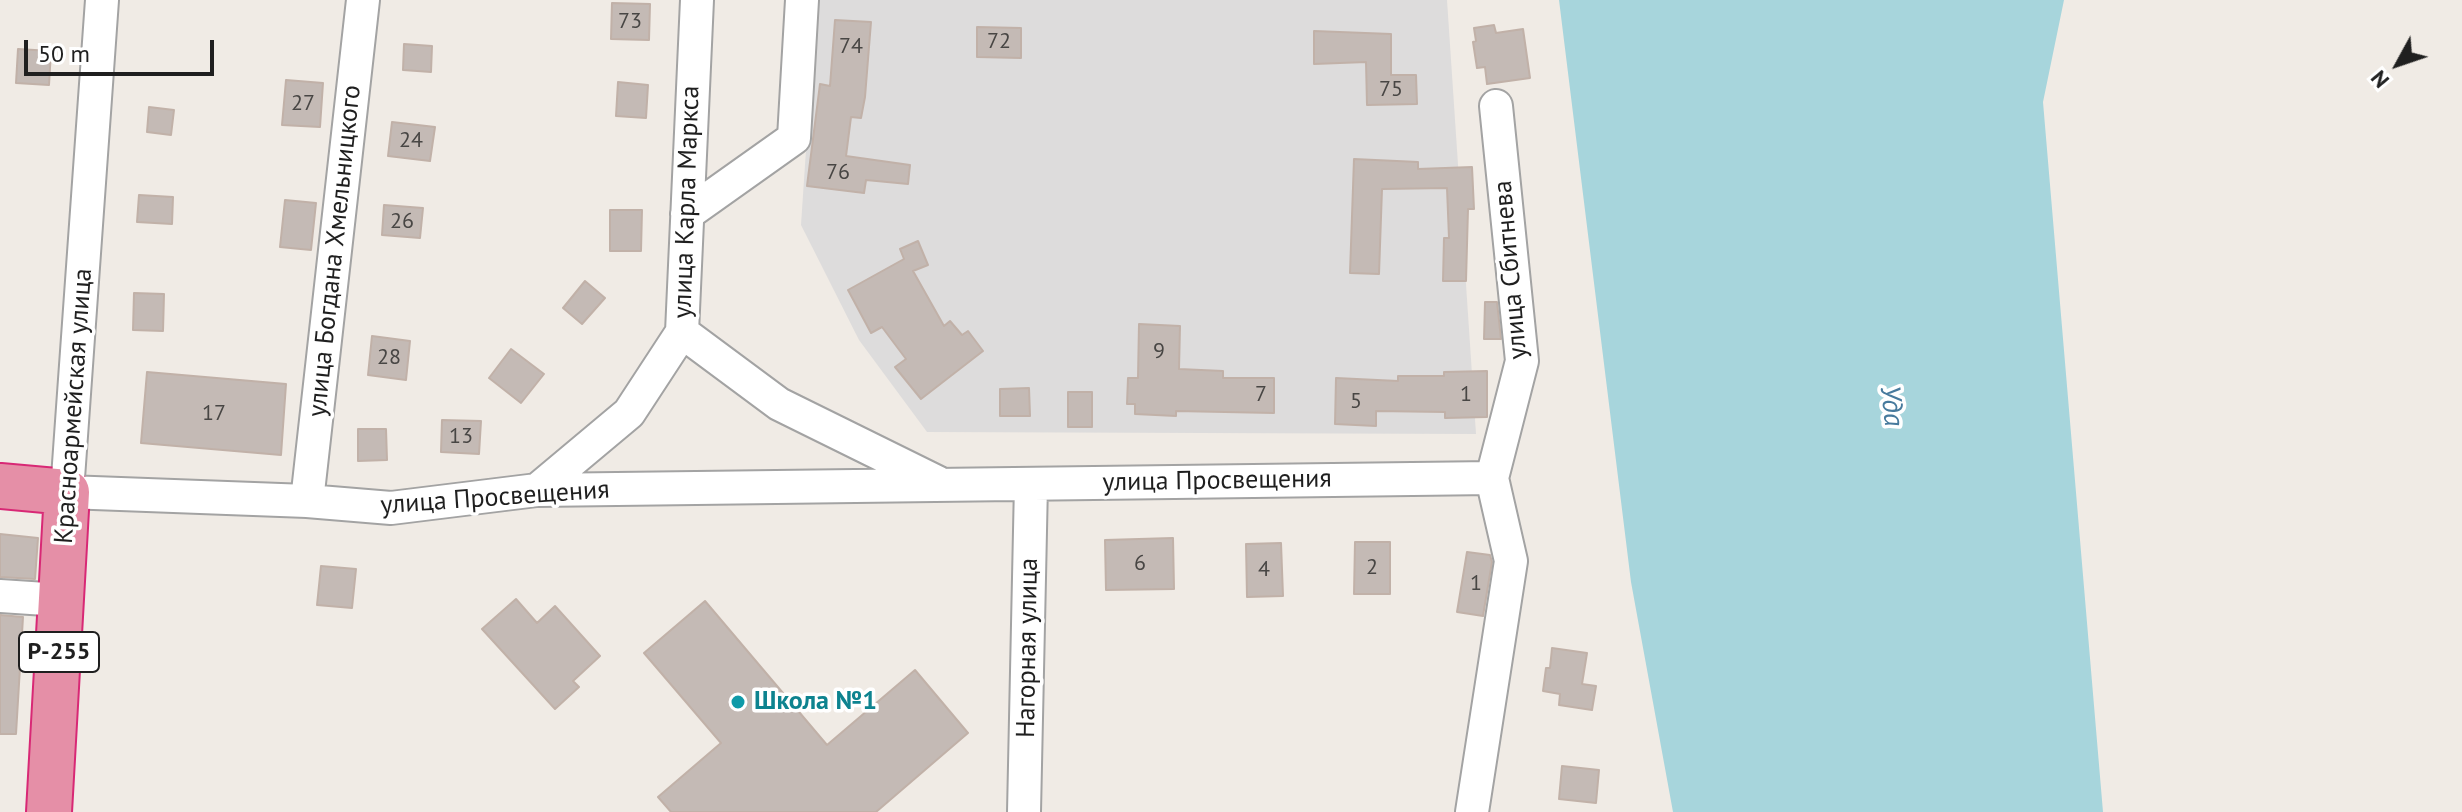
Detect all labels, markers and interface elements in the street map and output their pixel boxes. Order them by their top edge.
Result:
house number: 73 [618,9,642,35]
scale bar [28,24,218,74]
north arrow [2358,24,2438,104]
house number: 72 [987,29,1011,55]
house number: 74 [839,34,863,60]
text: 50 m [38,38,90,69]
text: N [2364,65,2395,94]
house number: 75 [1379,77,1403,103]
street label: улица Богдана Хмельницкого [302,84,368,418]
street label: улица Карла Маркса [667,85,707,319]
house number: 27 [291,91,315,117]
house number: 24 [399,128,423,154]
house number: 76 [826,160,850,186]
street label: улица Сбитнева [1488,179,1534,361]
house number: 26 [390,209,414,235]
street label: Красноармейская улица [49,267,99,545]
house number: 9 [1153,339,1165,365]
house number: 28 [377,345,401,371]
house number: 7 [1255,382,1267,408]
house number: 1 [1460,382,1472,408]
water label: Уда [1872,384,1910,428]
house number: 5 [1350,389,1362,415]
house number: 17 [202,401,226,427]
house number: 13 [449,424,473,450]
street label: улица Просвещения [1102,463,1332,499]
street label: улица Просвещения [379,474,611,522]
house number: 6 [1134,551,1146,577]
house number: 2 [1366,555,1378,581]
house number: 4 [1258,557,1270,583]
street label: Нагорная улица [1011,558,1045,738]
house number: 1 [1470,571,1482,597]
road number: Р-255 [19,632,99,672]
place label: Школа №1 [754,686,877,718]
marker: Школа №1 [729,693,747,711]

